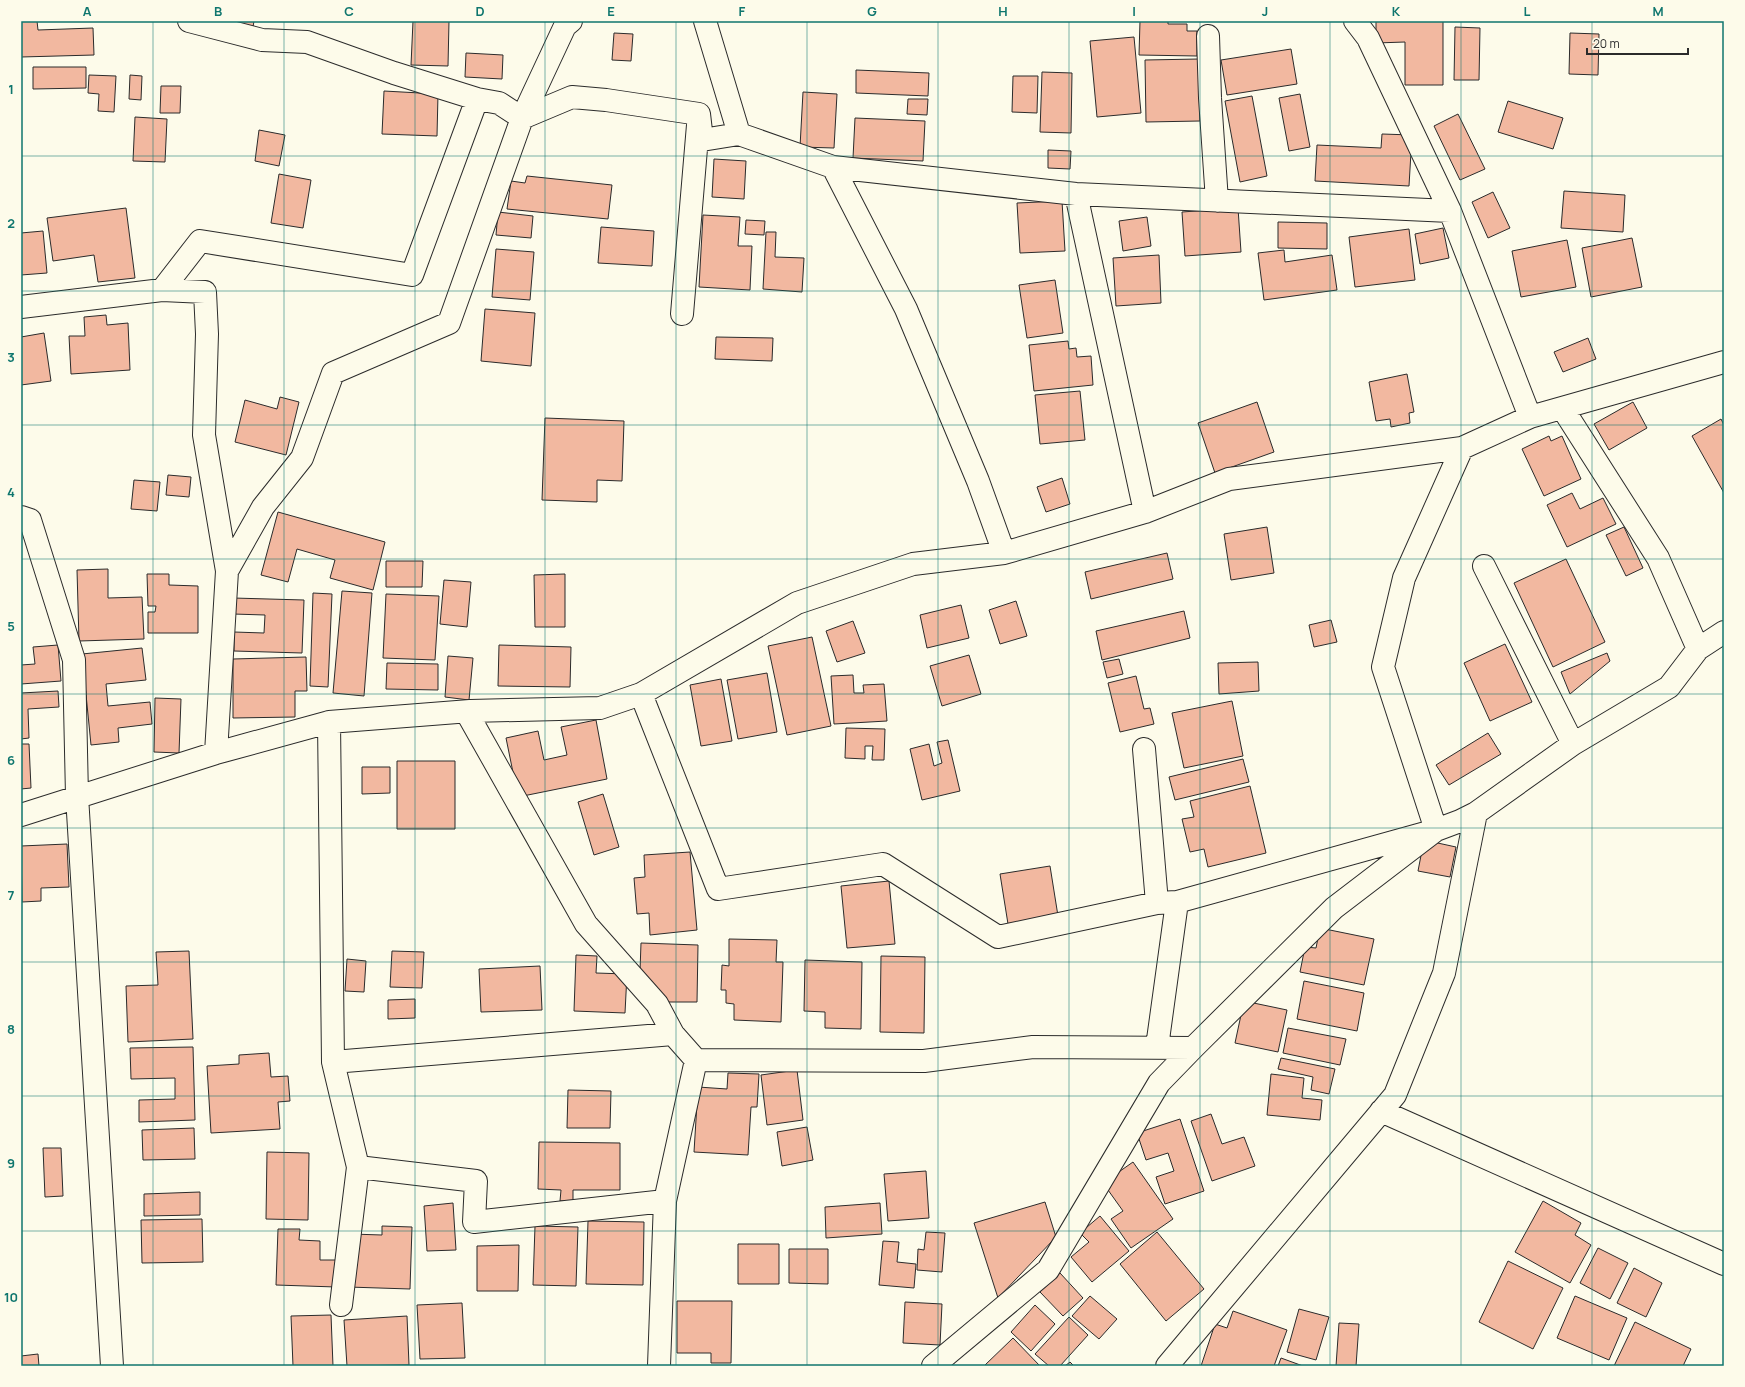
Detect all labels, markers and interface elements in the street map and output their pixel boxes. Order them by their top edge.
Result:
text: A [83,2,92,20]
text: B [214,2,222,20]
text: C [344,2,354,20]
text: D [475,2,485,20]
text: E [607,2,615,20]
text: F [739,2,746,20]
text: G [867,2,877,20]
text: H [998,2,1008,20]
text: I [1132,2,1136,20]
text: J [1262,2,1268,20]
text: K [1392,2,1401,20]
text: L [1524,2,1531,20]
text: M [1652,2,1664,20]
scale bar [1587,30,1688,56]
text: 20 m [1593,35,1620,52]
text: 1 [8,80,14,98]
text: 2 [7,214,15,232]
text: 3 [7,348,15,366]
text: 4 [7,483,15,501]
text: 5 [7,617,15,635]
text: 6 [7,751,15,769]
text: 7 [8,886,15,904]
text: 8 [7,1020,15,1038]
text: 9 [7,1154,15,1172]
text: 10 [4,1288,18,1306]

